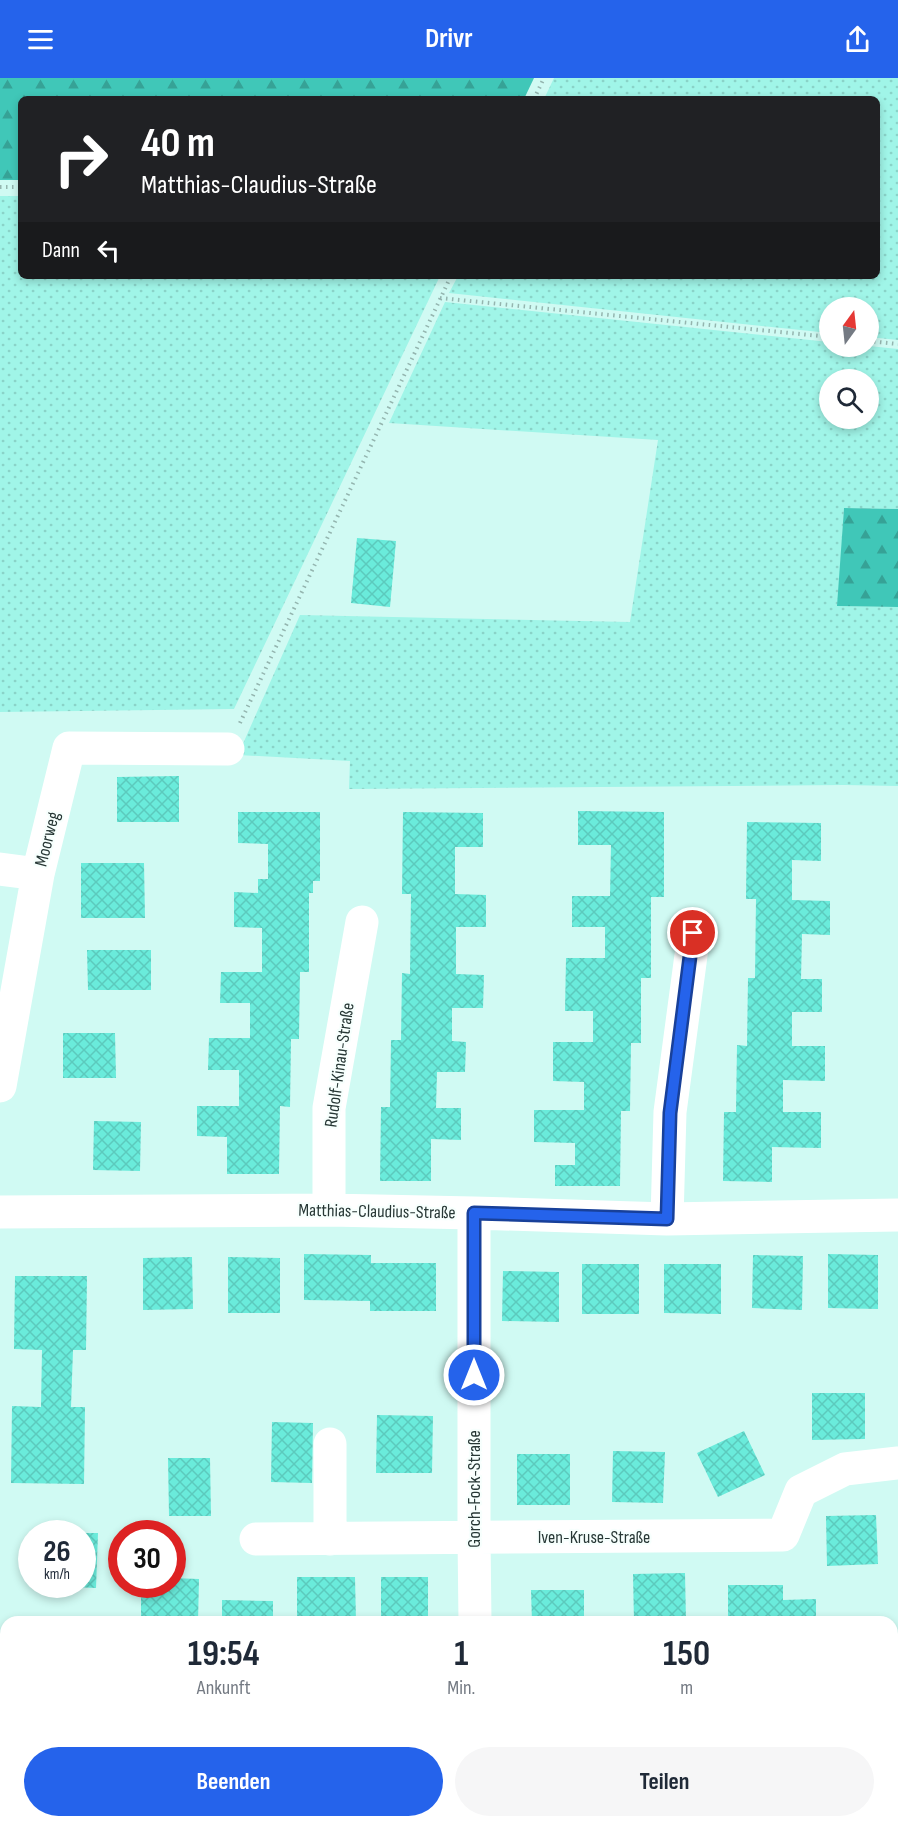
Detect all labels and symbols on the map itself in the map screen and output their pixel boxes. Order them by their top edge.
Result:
north arrow [819,297,879,357]
street label: Moorweg [31,810,64,869]
pin [667,907,718,958]
street label: Rudolf-Kinau-Straße [320,1001,359,1129]
street label: Matthias-Claudius-Straße [298,1200,456,1223]
position arrow [442,1343,506,1407]
street label: Gorch-Fock-Straße [464,1430,485,1548]
speed limit sign: 30 [108,1520,186,1598]
street label: Iven-Kruse-Straße [538,1527,650,1548]

